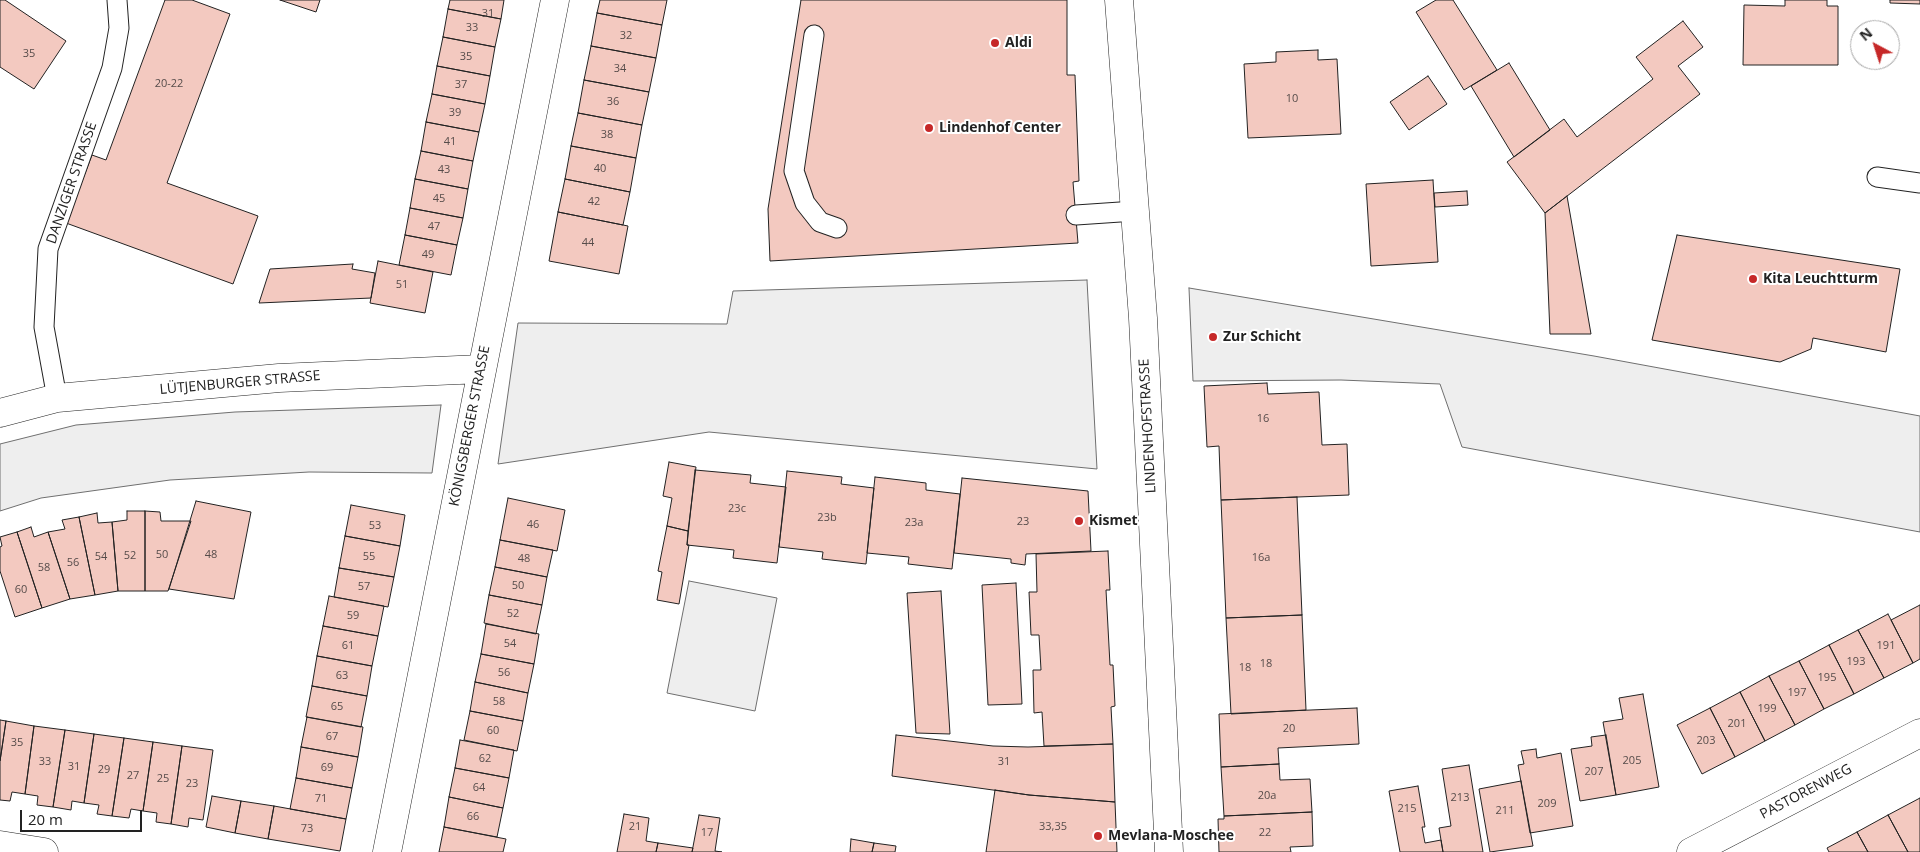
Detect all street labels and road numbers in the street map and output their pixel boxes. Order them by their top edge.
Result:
street label: DANZIGER STRASSE [43,120,101,246]
street label: KÖNIGSBERGER STRASSE [446,344,494,508]
street label: LINDENHOFSTRASSE [1136,358,1160,494]
street label: LÜTJENBURGER STRASSE [159,368,321,398]
street label: PASTORENWEG [1757,761,1855,823]

